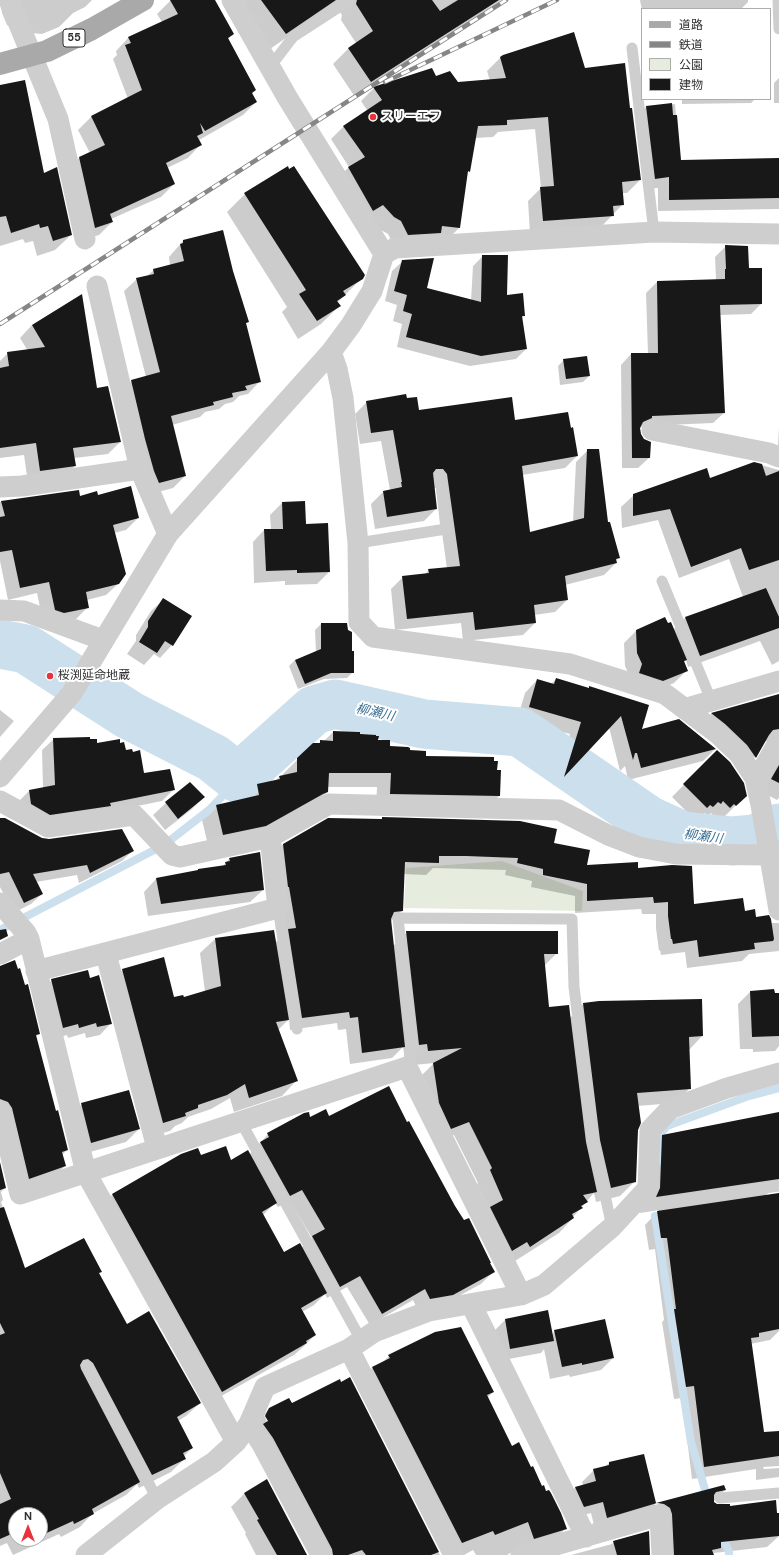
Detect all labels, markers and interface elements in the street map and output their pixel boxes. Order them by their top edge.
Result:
legend [641,8,771,100]
text: 道路 [679,17,703,33]
road number: 55 [63,29,85,47]
text: 鉄道 [679,37,703,53]
text: 公園 [679,57,703,73]
text: 建物 [679,77,703,93]
place label: スリーエフ [381,110,441,124]
marker: スリーエフ [368,112,378,122]
place label: 桜渕延命地蔵 [58,669,130,683]
marker: 桜渕延命地蔵 [45,671,55,681]
water label: 柳瀬川 [354,701,396,725]
water label: 柳瀬川 [683,827,723,847]
north arrow [8,1507,48,1547]
text: N [24,1509,32,1523]

